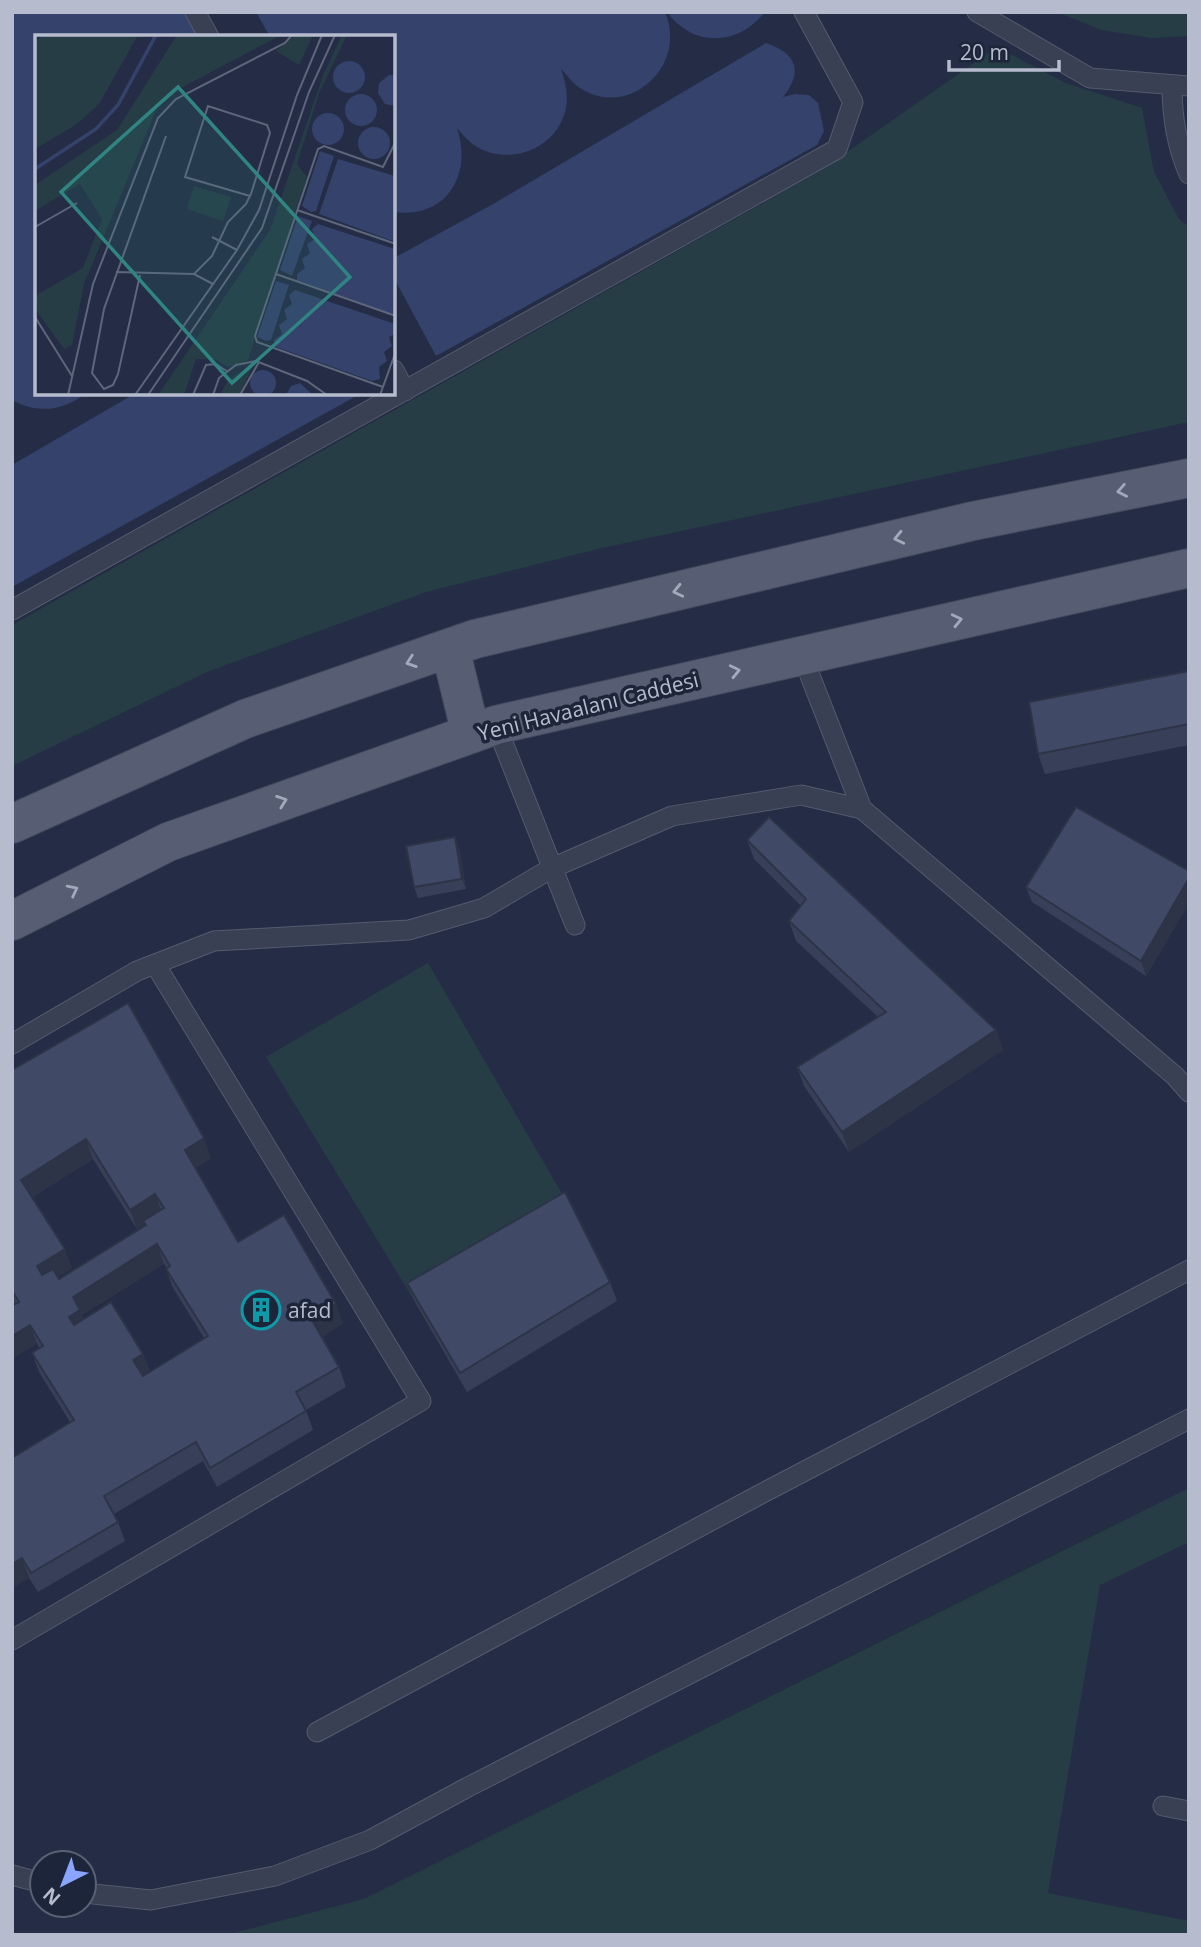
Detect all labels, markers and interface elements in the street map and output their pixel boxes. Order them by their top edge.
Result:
scale bar [949,28,1059,72]
inset map [35,35,396,396]
text: 20 m [960,38,1009,66]
one-way arrow [1116,483,1128,498]
one-way arrow [893,530,905,545]
one-way arrow [672,583,684,597]
one-way arrow [951,614,963,628]
one-way arrow [405,654,418,668]
one-way arrow [729,664,741,679]
street label: Yeni Havaalanı Caddesi [475,665,701,747]
one-way arrow [275,795,287,809]
one-way arrow [66,885,78,899]
building icon: afad [240,1289,282,1331]
place label: afad [288,1296,331,1324]
north arrow [28,1849,98,1919]
text: N [37,1882,66,1911]

